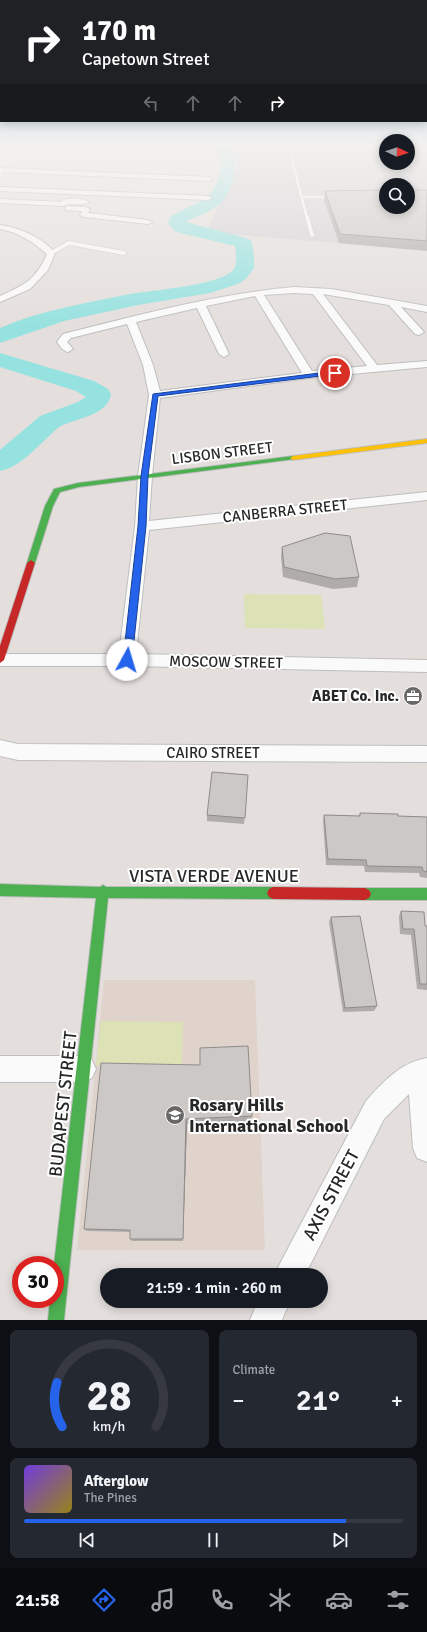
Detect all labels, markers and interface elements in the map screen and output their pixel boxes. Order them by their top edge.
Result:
text: 170 m [82,14,156,48]
icon: right [16,16,68,68]
text: Capetown Street [82,48,209,70]
icon: left [140,92,162,114]
icon: ahead [182,92,204,114]
icon: ahead [224,92,246,114]
icon: right [266,92,288,114]
north arrow [379,134,415,170]
map controls [379,134,415,214]
button: search [379,178,415,214]
pin [318,356,352,390]
icon: arrive [324,362,346,384]
street label: LISBON STREET [171,438,274,468]
street label: CANBERRA STREET [222,495,349,526]
position arrow [106,639,148,681]
street label: MOSCOW STREET [169,652,284,672]
office icon: ABET Co. Inc. [402,685,424,707]
place label: ABET Co. Inc. [312,687,399,705]
street label: CAIRO STREET [166,744,260,762]
street label: VISTA VERDE AVENUE [129,865,299,887]
street label: BUDAPEST STREET [44,1030,82,1178]
place label: Rosary Hills International School [189,1094,349,1137]
school or university icon: Rosary Hills International School [164,1104,186,1126]
street label: AXIS STREET [298,1146,364,1244]
speed limit sign: 30 [12,1256,64,1308]
text: 21:59 · 1 min · 260 m [147,1279,281,1297]
text: Climate [233,1362,275,1378]
text: 28 [87,1371,132,1422]
text: 21° [296,1382,340,1419]
text: − [233,1387,244,1414]
text: + [391,1387,403,1414]
text: km/h [93,1418,125,1435]
text: Afterglow [84,1472,148,1490]
text: The Pines [84,1490,137,1506]
icon: previous [76,1529,98,1551]
icon: pause [202,1529,224,1551]
icon: next [329,1529,351,1551]
icon: directions [90,1586,118,1614]
icon: music [149,1586,177,1614]
icon: phone [208,1586,236,1614]
icon: climate [266,1586,294,1614]
icon: car [325,1586,353,1614]
icon: filters [384,1586,412,1614]
text: 21:58 [15,1589,60,1611]

